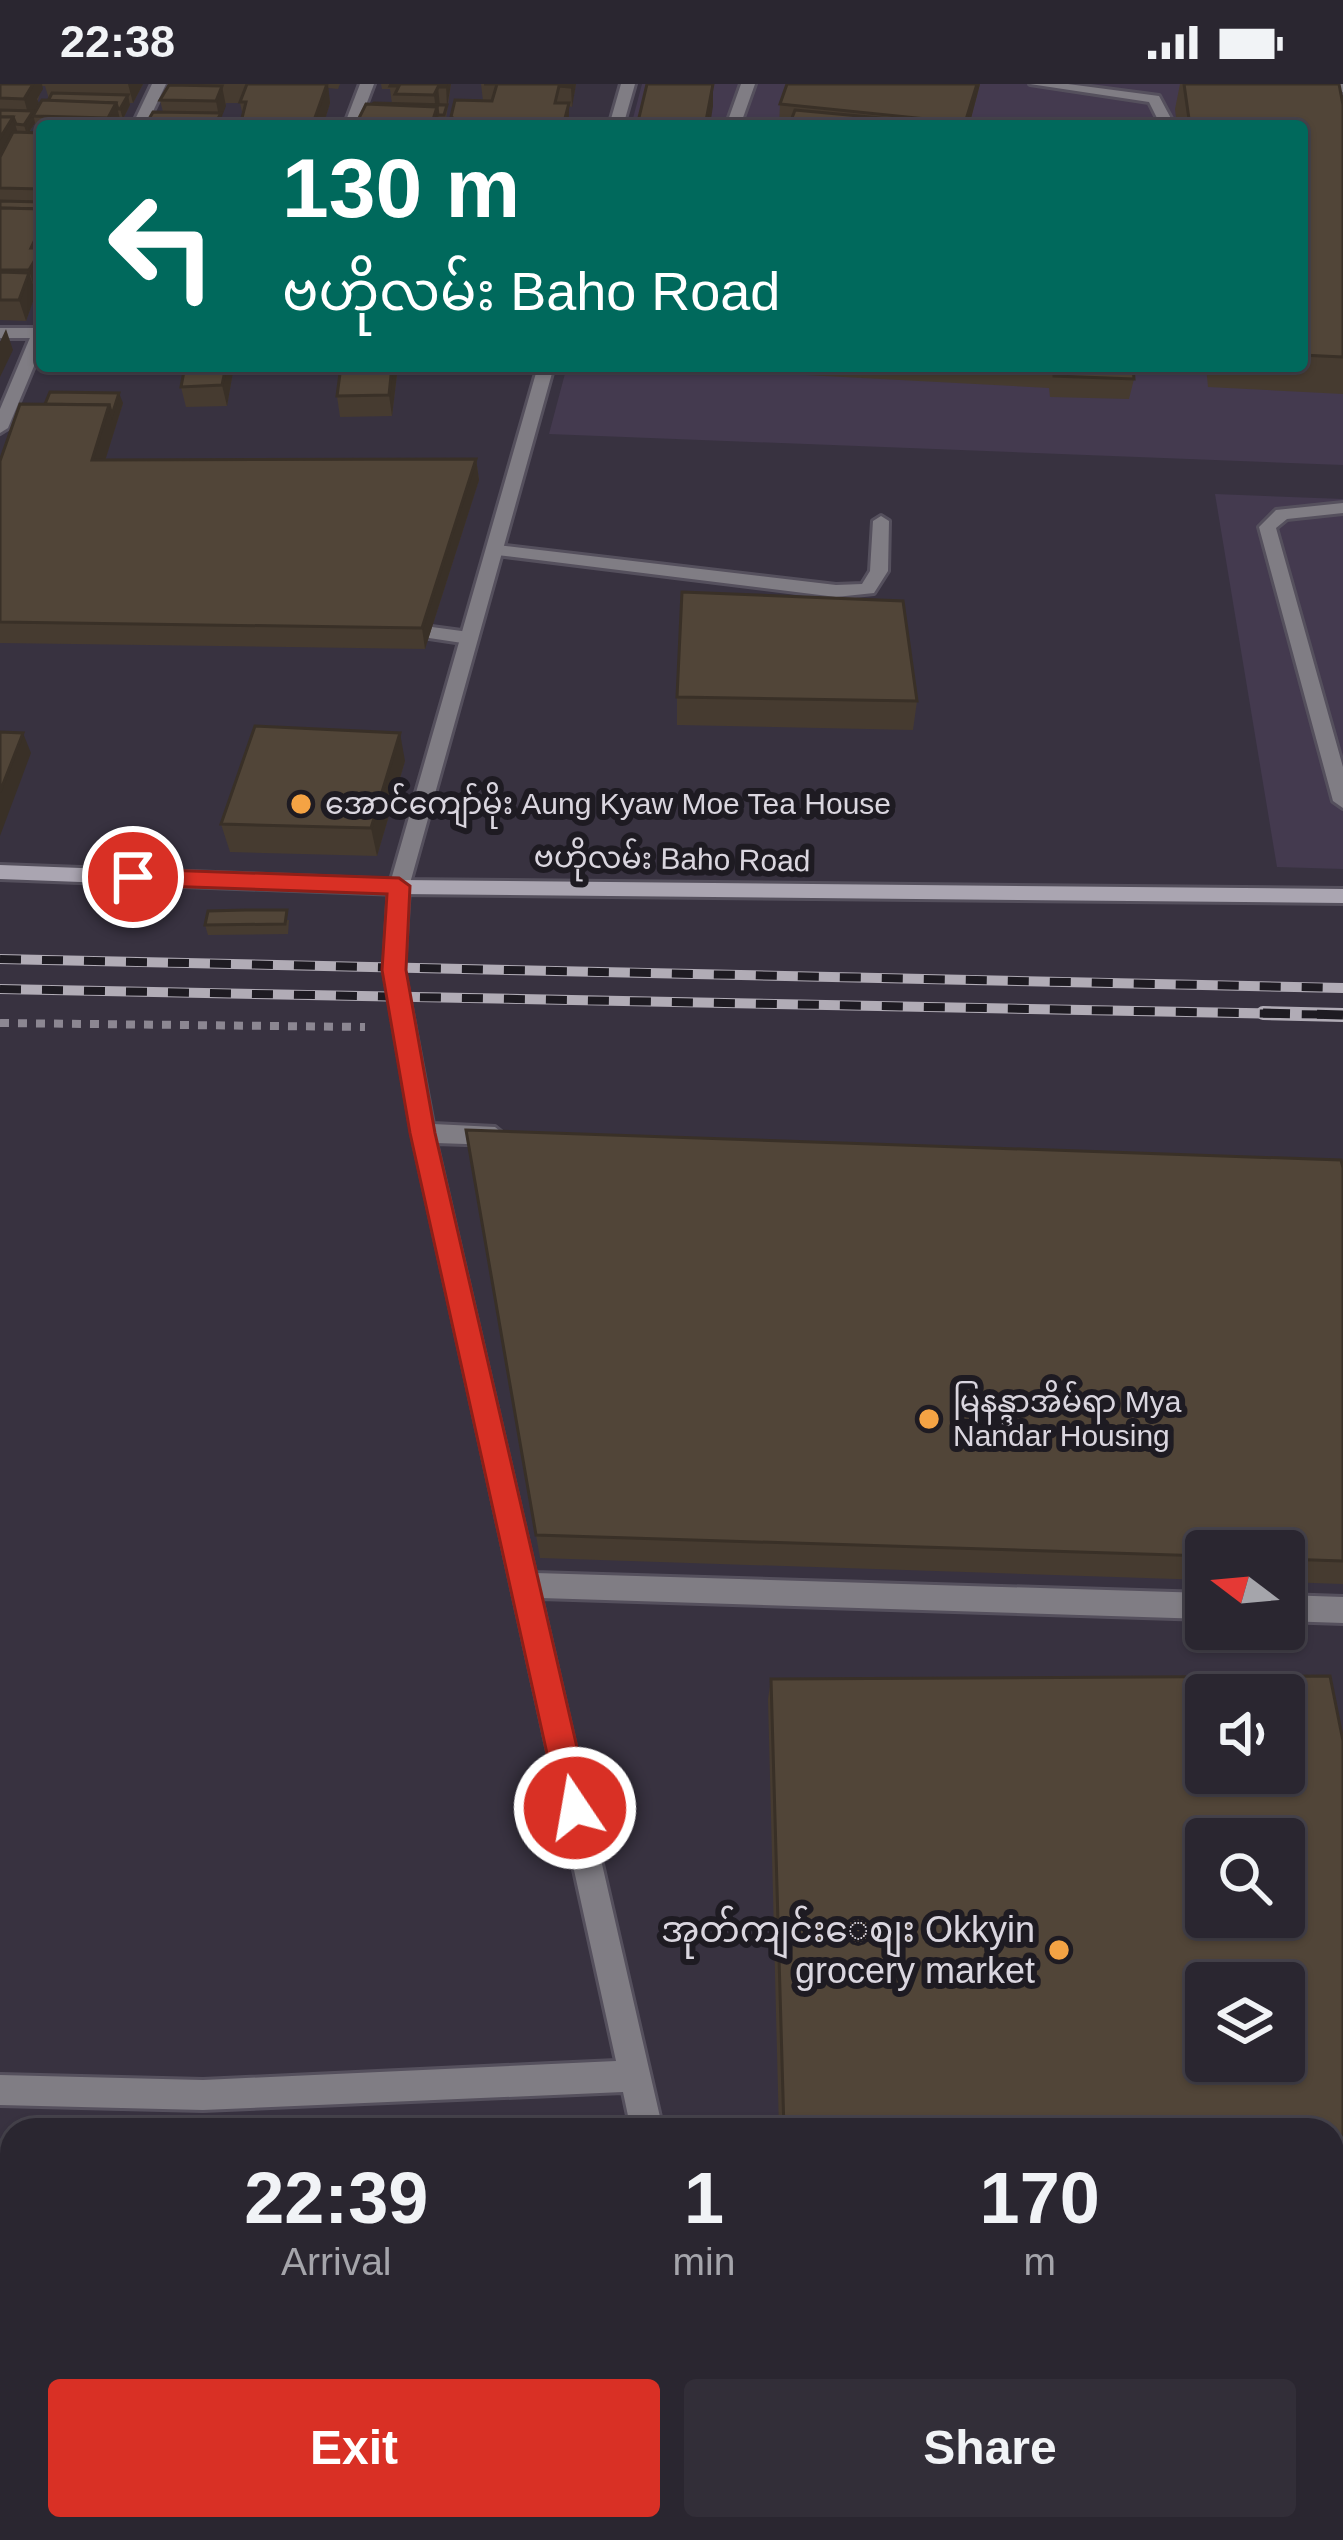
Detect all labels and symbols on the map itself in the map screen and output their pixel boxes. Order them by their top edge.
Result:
place label: အောင်ကျော်မိုး Aung Kyaw Moe Tea House [325,782,891,829]
marker: အောင်ကျော်မိုး Aung Kyaw Moe Tea House [288,791,314,817]
pin [82,826,184,928]
street label: ဗဟိုလမ်း Baho Road [533,835,811,886]
place label: မြနန္ဒာအိမ်ရာ Mya Nandar Housing [953,1380,1182,1452]
marker: မြနန္ဒာအိမ်ရာ Mya Nandar Housing [916,1406,942,1432]
north arrow [1185,1530,1305,1650]
position arrow [512,1745,638,1871]
place label: အုတ်ကျင်းေစျး Okkyin grocery market [661,1905,1035,1991]
marker: အုတ်ကျင်းေစျး Okkyin grocery market [1046,1937,1072,1963]

